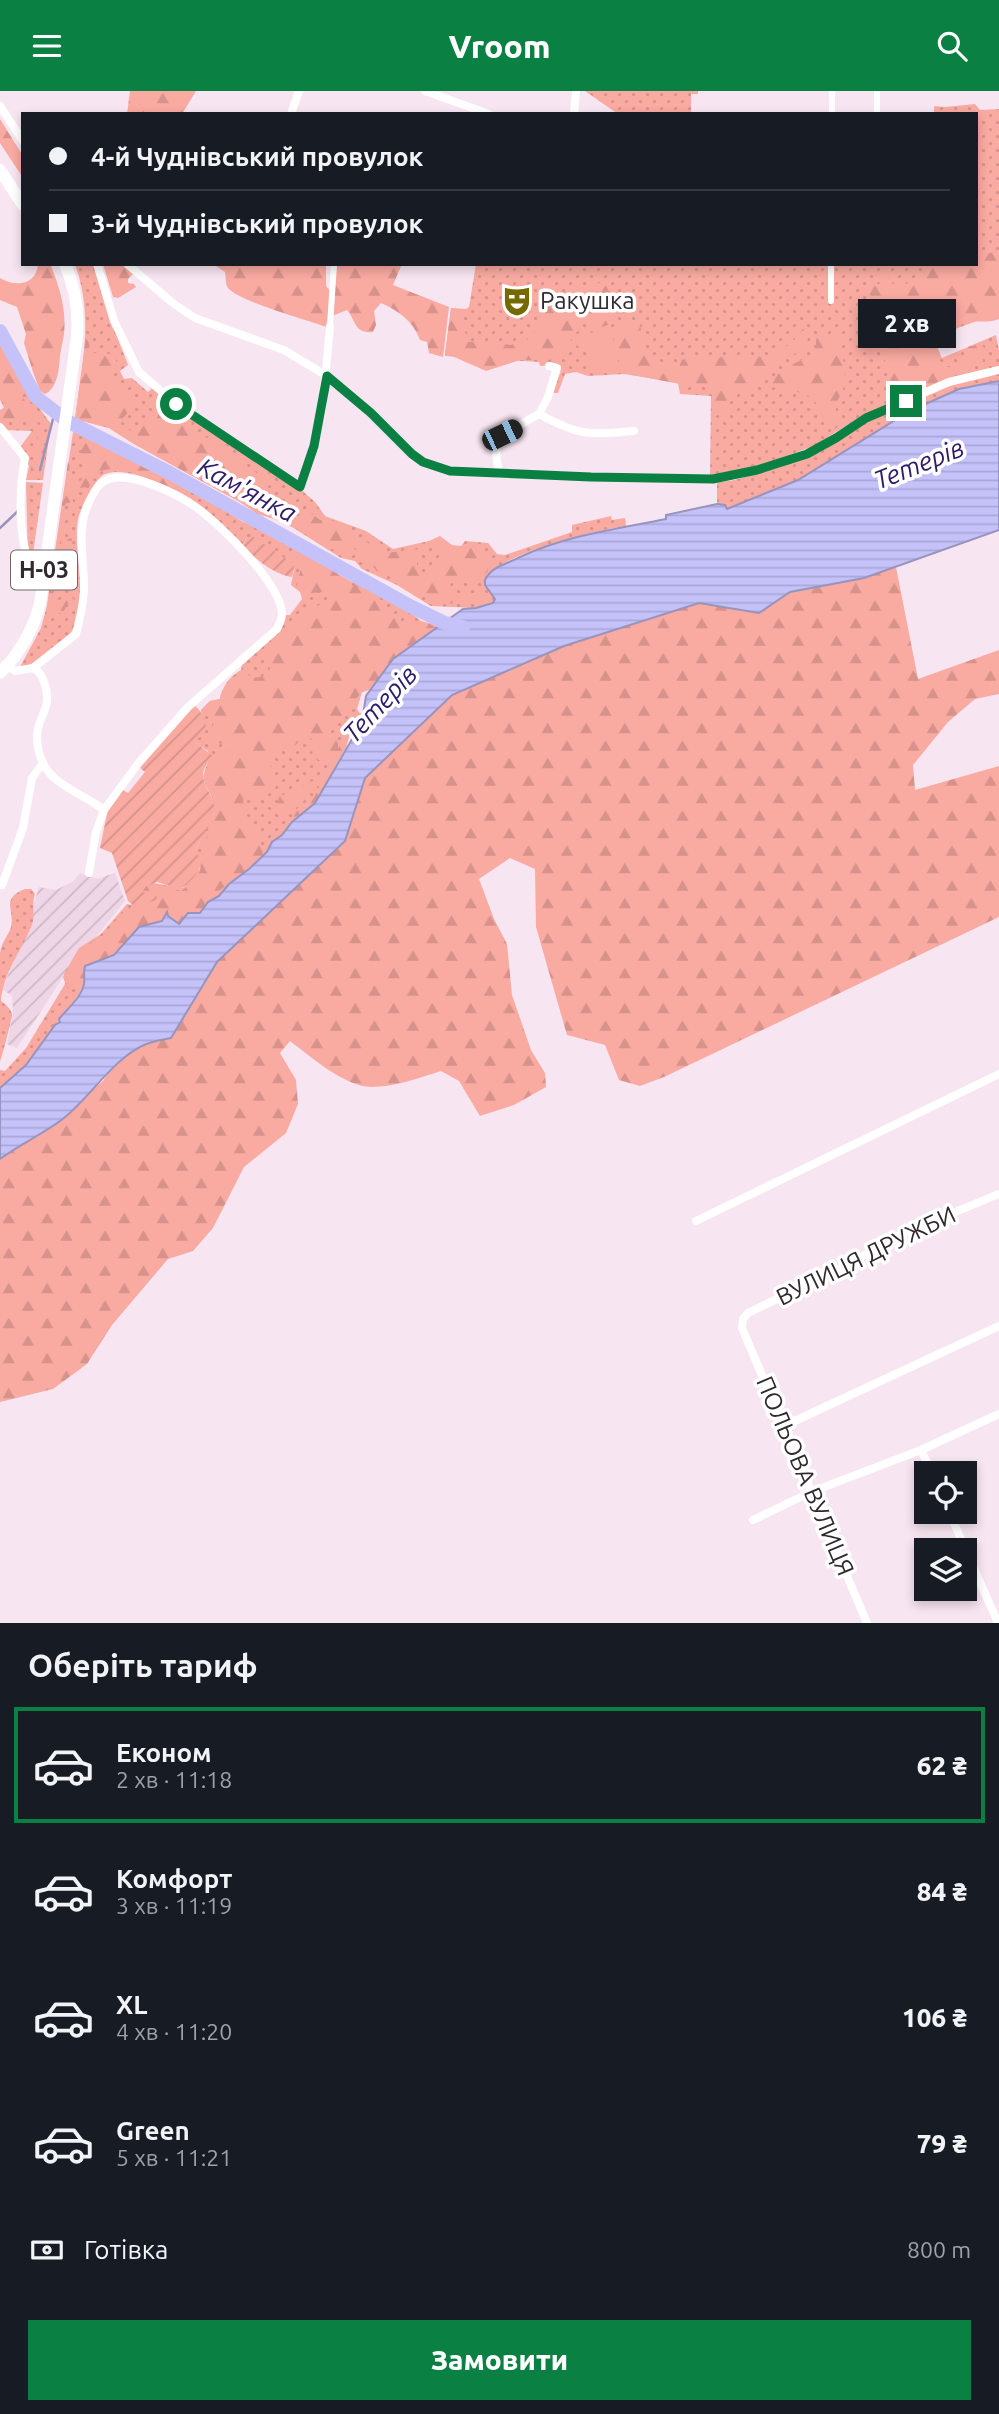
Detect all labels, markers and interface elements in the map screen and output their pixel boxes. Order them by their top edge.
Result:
icon: menu [28,27,66,65]
icon: search [933,27,971,65]
text: Vroom [449,28,550,64]
text: 4-й Чуднівський провулок [91,142,423,171]
text: 3-й Чуднівський провулок [91,209,423,238]
theatre icon: Ракушка [500,284,534,318]
place label: Ракушка [540,287,635,314]
callout: 2 хв [857,299,955,349]
text: 2 хв [885,311,930,336]
route end [890,385,922,417]
route start [160,388,192,420]
car [479,416,526,454]
water label: Тетерів [870,432,968,495]
water label: Кам'янка [193,452,301,528]
road number: Н-03 [11,551,77,590]
water label: Тетерів [337,659,422,748]
street label: ВУЛИЦЯ ДРУЖБИ [772,1200,960,1311]
street label: ПОЛЬОВА ВУЛИЦЯ [751,1372,860,1579]
map controls [914,1461,977,1601]
button: locate [914,1461,977,1524]
button: layers [914,1538,977,1601]
text: Оберіть тариф [28,1647,258,1683]
icon: car [32,1734,95,1797]
text: Економ [116,1738,212,1767]
text: 62 ₴ [917,1751,967,1780]
text: 2 хв · 11:18 [116,1767,232,1792]
icon: car [32,1860,95,1923]
text: Комфорт [116,1864,232,1893]
text: 84 ₴ [917,1877,967,1906]
text: 3 хв · 11:19 [116,1893,232,1918]
icon: car [32,1986,95,2049]
text: XL [116,1990,147,2019]
text: 106 ₴ [902,2003,967,2032]
text: 4 хв · 11:20 [116,2019,232,2044]
icon: car [32,2112,95,2175]
text: Green [116,2116,190,2145]
text: 79 ₴ [917,2129,967,2158]
text: 5 хв · 11:21 [116,2145,232,2170]
icon: cash [28,2231,66,2269]
text: Готівка [84,2235,168,2264]
text: 800 m [907,2237,971,2262]
button: Замовити [28,2320,971,2400]

